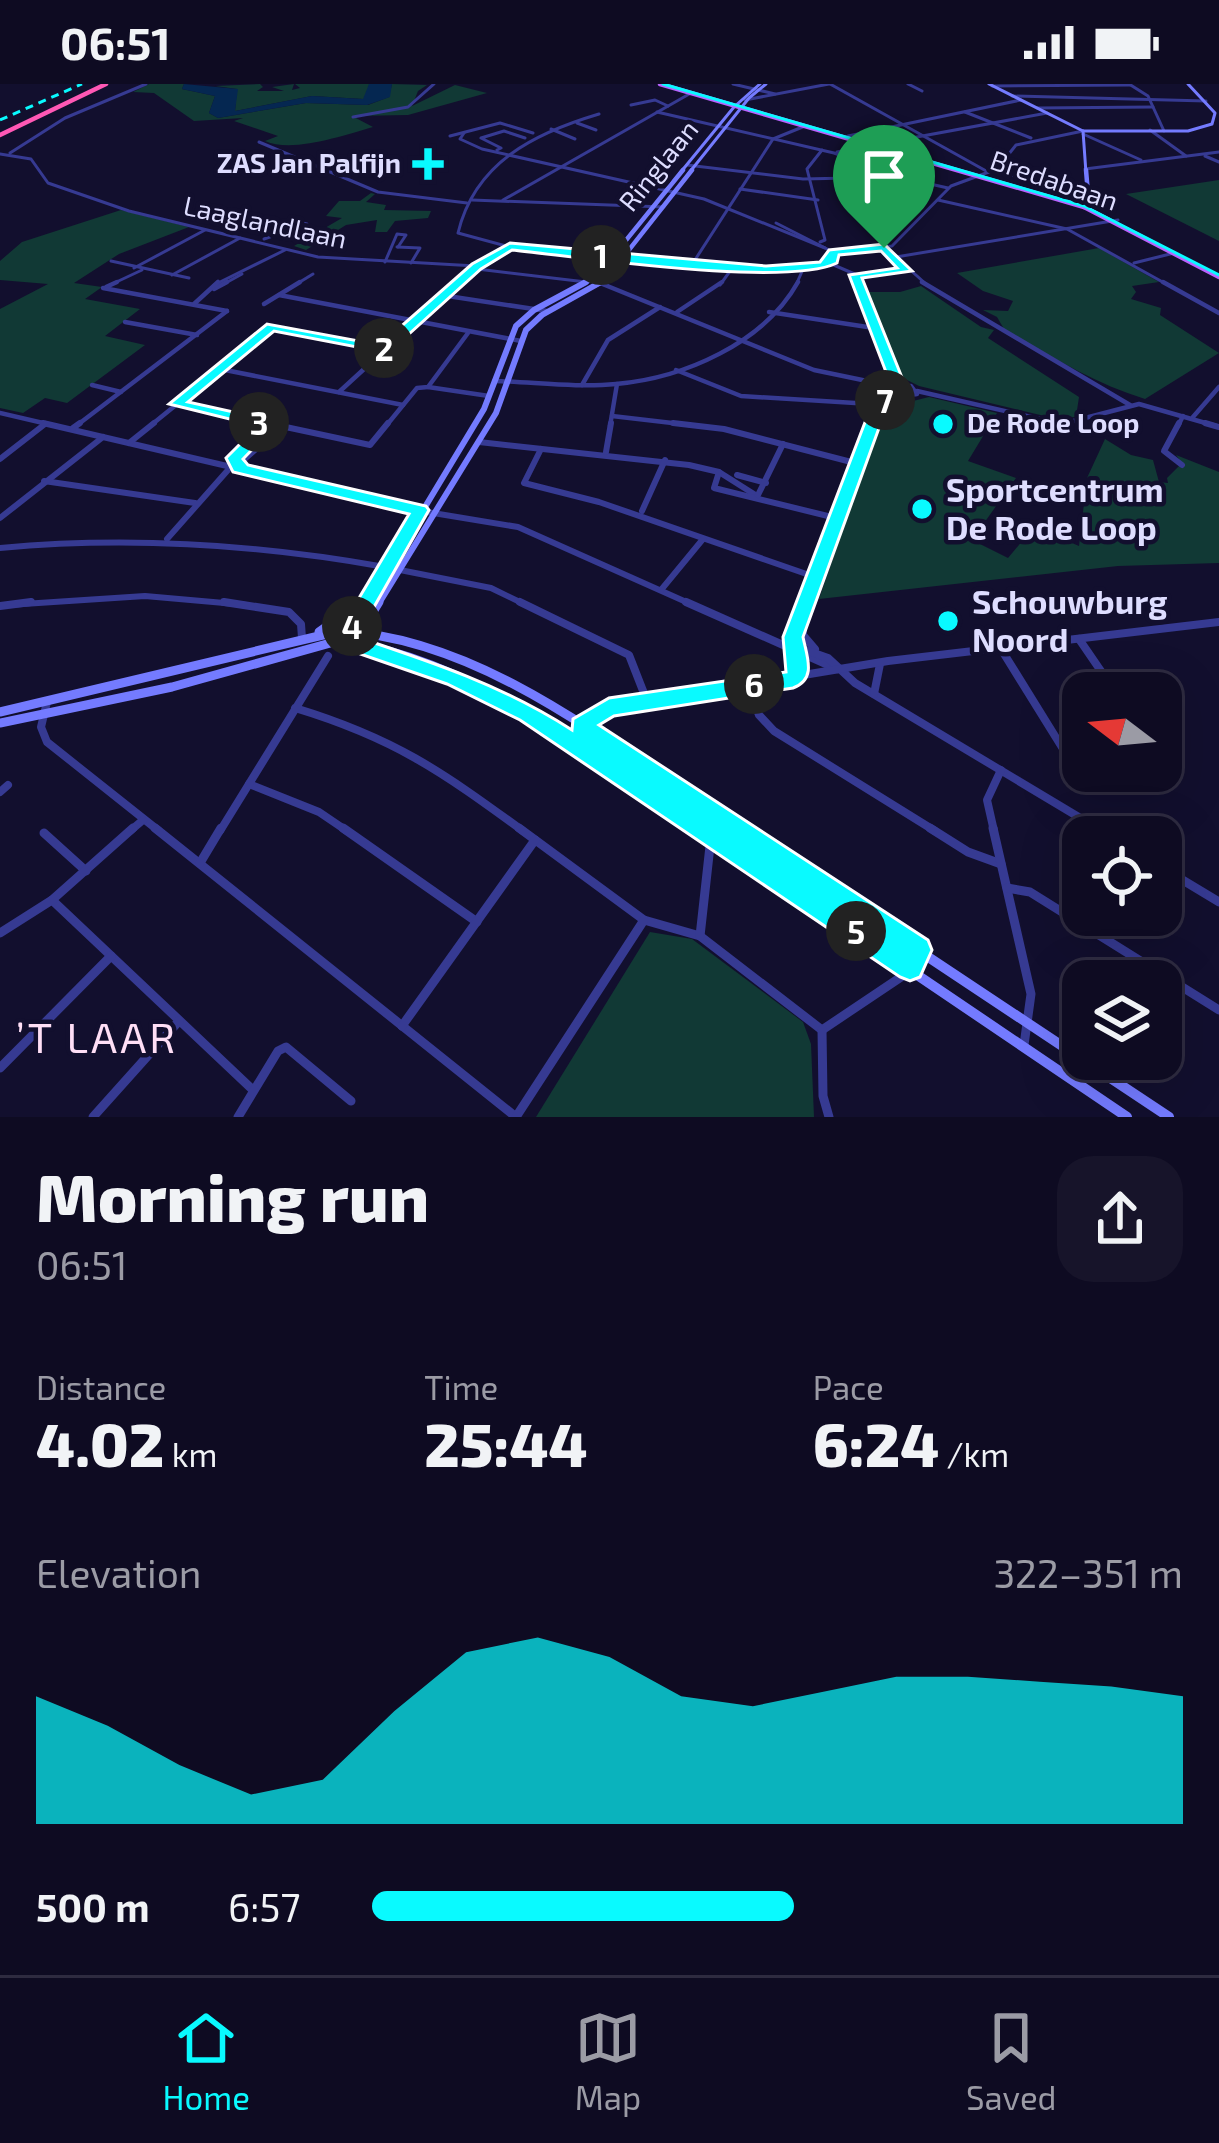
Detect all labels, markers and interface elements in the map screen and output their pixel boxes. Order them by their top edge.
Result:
text: 06:51 [60,15,171,69]
street label: Ringlaan [611,113,704,217]
pin [833,125,935,248]
street label: Bredabaan [987,142,1123,216]
icon: arrive [851,143,917,209]
place label: ZAS Jan Palfijn [217,146,401,179]
marker: ZAS Jan Palfijn [412,148,444,180]
street label: Laaglandlaan [181,188,350,255]
pin: 1 [571,225,631,285]
text: 1 [594,235,608,275]
pin: 2 [354,318,414,378]
text: 2 [374,328,394,368]
pin: 7 [855,370,915,430]
text: 7 [876,380,894,420]
pin: 3 [229,392,289,452]
text: 3 [250,402,268,442]
place label: De Rode Loop [967,406,1139,438]
marker: De Rode Loop [930,411,956,437]
place label: Sportcentrum De Rode Loop [946,469,1164,547]
marker: Sportcentrum De Rode Loop [909,496,935,522]
place label: Schouwburg Noord [972,581,1167,659]
pin: 4 [322,596,382,656]
text: 4 [341,606,363,646]
marker: Schouwburg Noord [935,608,961,634]
pin: 6 [724,654,784,714]
text: 6 [744,664,764,704]
north arrow [1062,672,1182,792]
map controls [1062,672,1182,1080]
button: locate [1062,816,1182,936]
pin: 5 [826,901,886,961]
text: 5 [847,911,865,951]
button: layers [1062,960,1182,1080]
district label: ’T LAAR [16,1011,178,1061]
text: Morning run [36,1156,429,1235]
button: share [1057,1156,1183,1282]
text: 06:51 [36,1241,127,1288]
text: Distance [36,1367,166,1407]
text: Time [424,1367,498,1407]
text: Pace [813,1367,884,1407]
text: 4.02 [36,1407,164,1479]
text: 25:44 [424,1407,587,1479]
text: 6:24 [813,1407,939,1479]
text: km [164,1434,217,1474]
text: /km [939,1434,1009,1474]
text: Elevation [36,1549,201,1596]
text: 322–351 m [993,1549,1183,1596]
text: 500 m [36,1883,150,1930]
text: 6:57 [228,1883,300,1930]
tab: Home [162,2005,250,2117]
tab: Map [575,2005,641,2117]
tab: Saved [966,2005,1057,2117]

